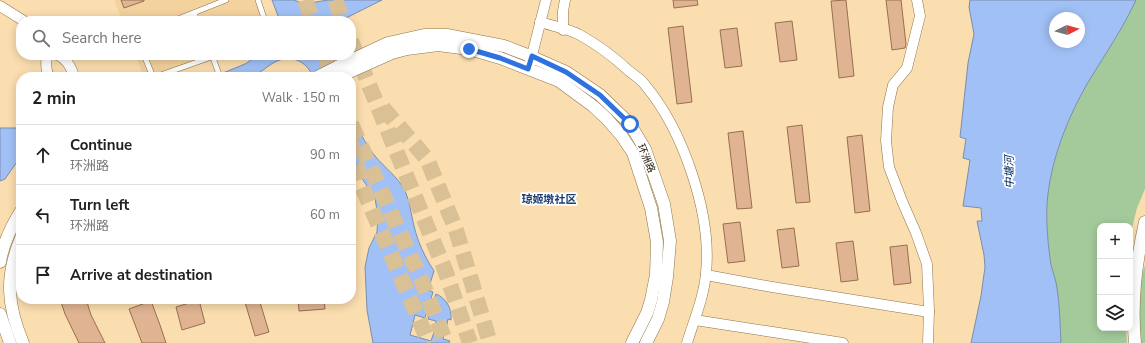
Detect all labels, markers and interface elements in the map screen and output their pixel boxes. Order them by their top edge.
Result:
north arrow [1049,12,1085,48]
search box [16,16,356,60]
icon: search [30,27,52,49]
text: Search here [62,28,142,48]
route end [460,40,478,58]
text: 2 min [32,87,76,110]
text: Walk · 150 m [262,89,340,107]
route start [621,115,639,133]
text: Continue [70,135,132,155]
street label: 环洲路 [634,142,658,175]
icon: ahead [32,144,54,166]
text: 90 m [310,146,340,164]
water label: 中塘河 [1002,153,1017,189]
text: 环洲路 [70,157,109,175]
district label: 琼姬墩社区 [522,192,577,207]
text: Turn left [70,195,129,215]
icon: left [32,204,54,226]
text: 60 m [310,206,340,224]
text: 环洲路 [70,217,109,235]
map controls [1097,223,1133,331]
button: + [1097,223,1133,259]
button: − [1097,259,1133,295]
icon: arrive [32,264,54,286]
text: Arrive at destination [70,265,213,285]
button: layers [1097,295,1133,331]

